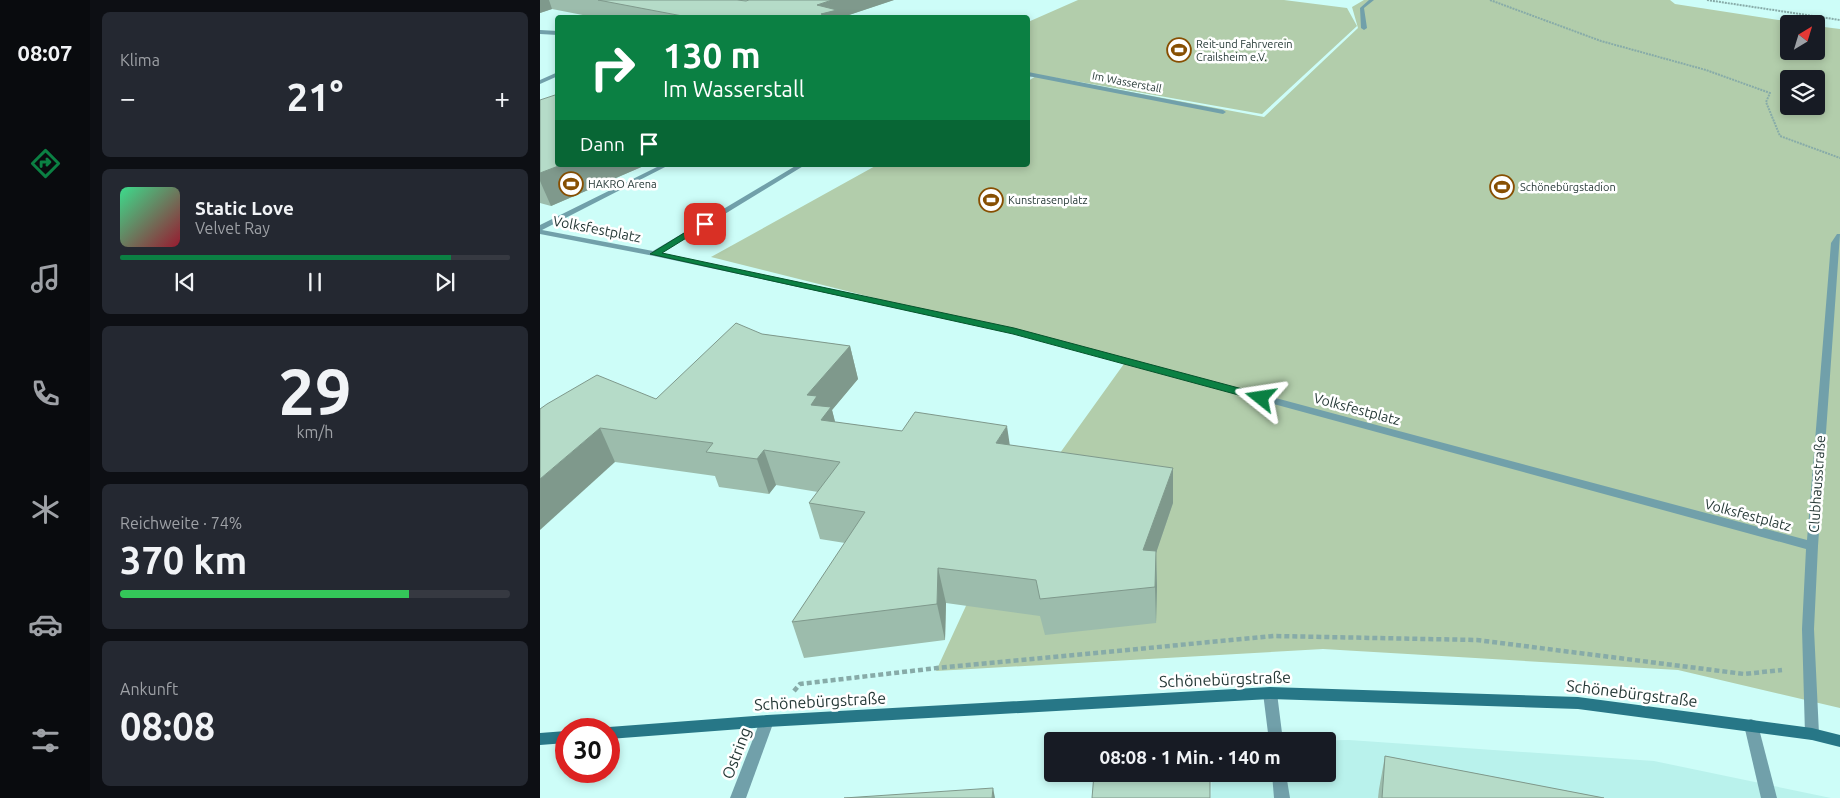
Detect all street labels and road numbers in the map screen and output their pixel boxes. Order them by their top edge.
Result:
street label: Im Wasserstall [1091,69,1163,95]
street label: Volksfestplatz [552,213,642,245]
street label: Volksfestplatz [1312,390,1402,428]
street label: Clubhausstraße [1806,435,1828,533]
street label: Volksfestplatz [1703,496,1793,534]
street label: Schönebürgstraße [1159,668,1291,690]
street label: Schönebürgstraße [1565,676,1699,710]
street label: Schönebürgstraße [754,689,886,713]
street label: Ostring [718,725,754,781]

